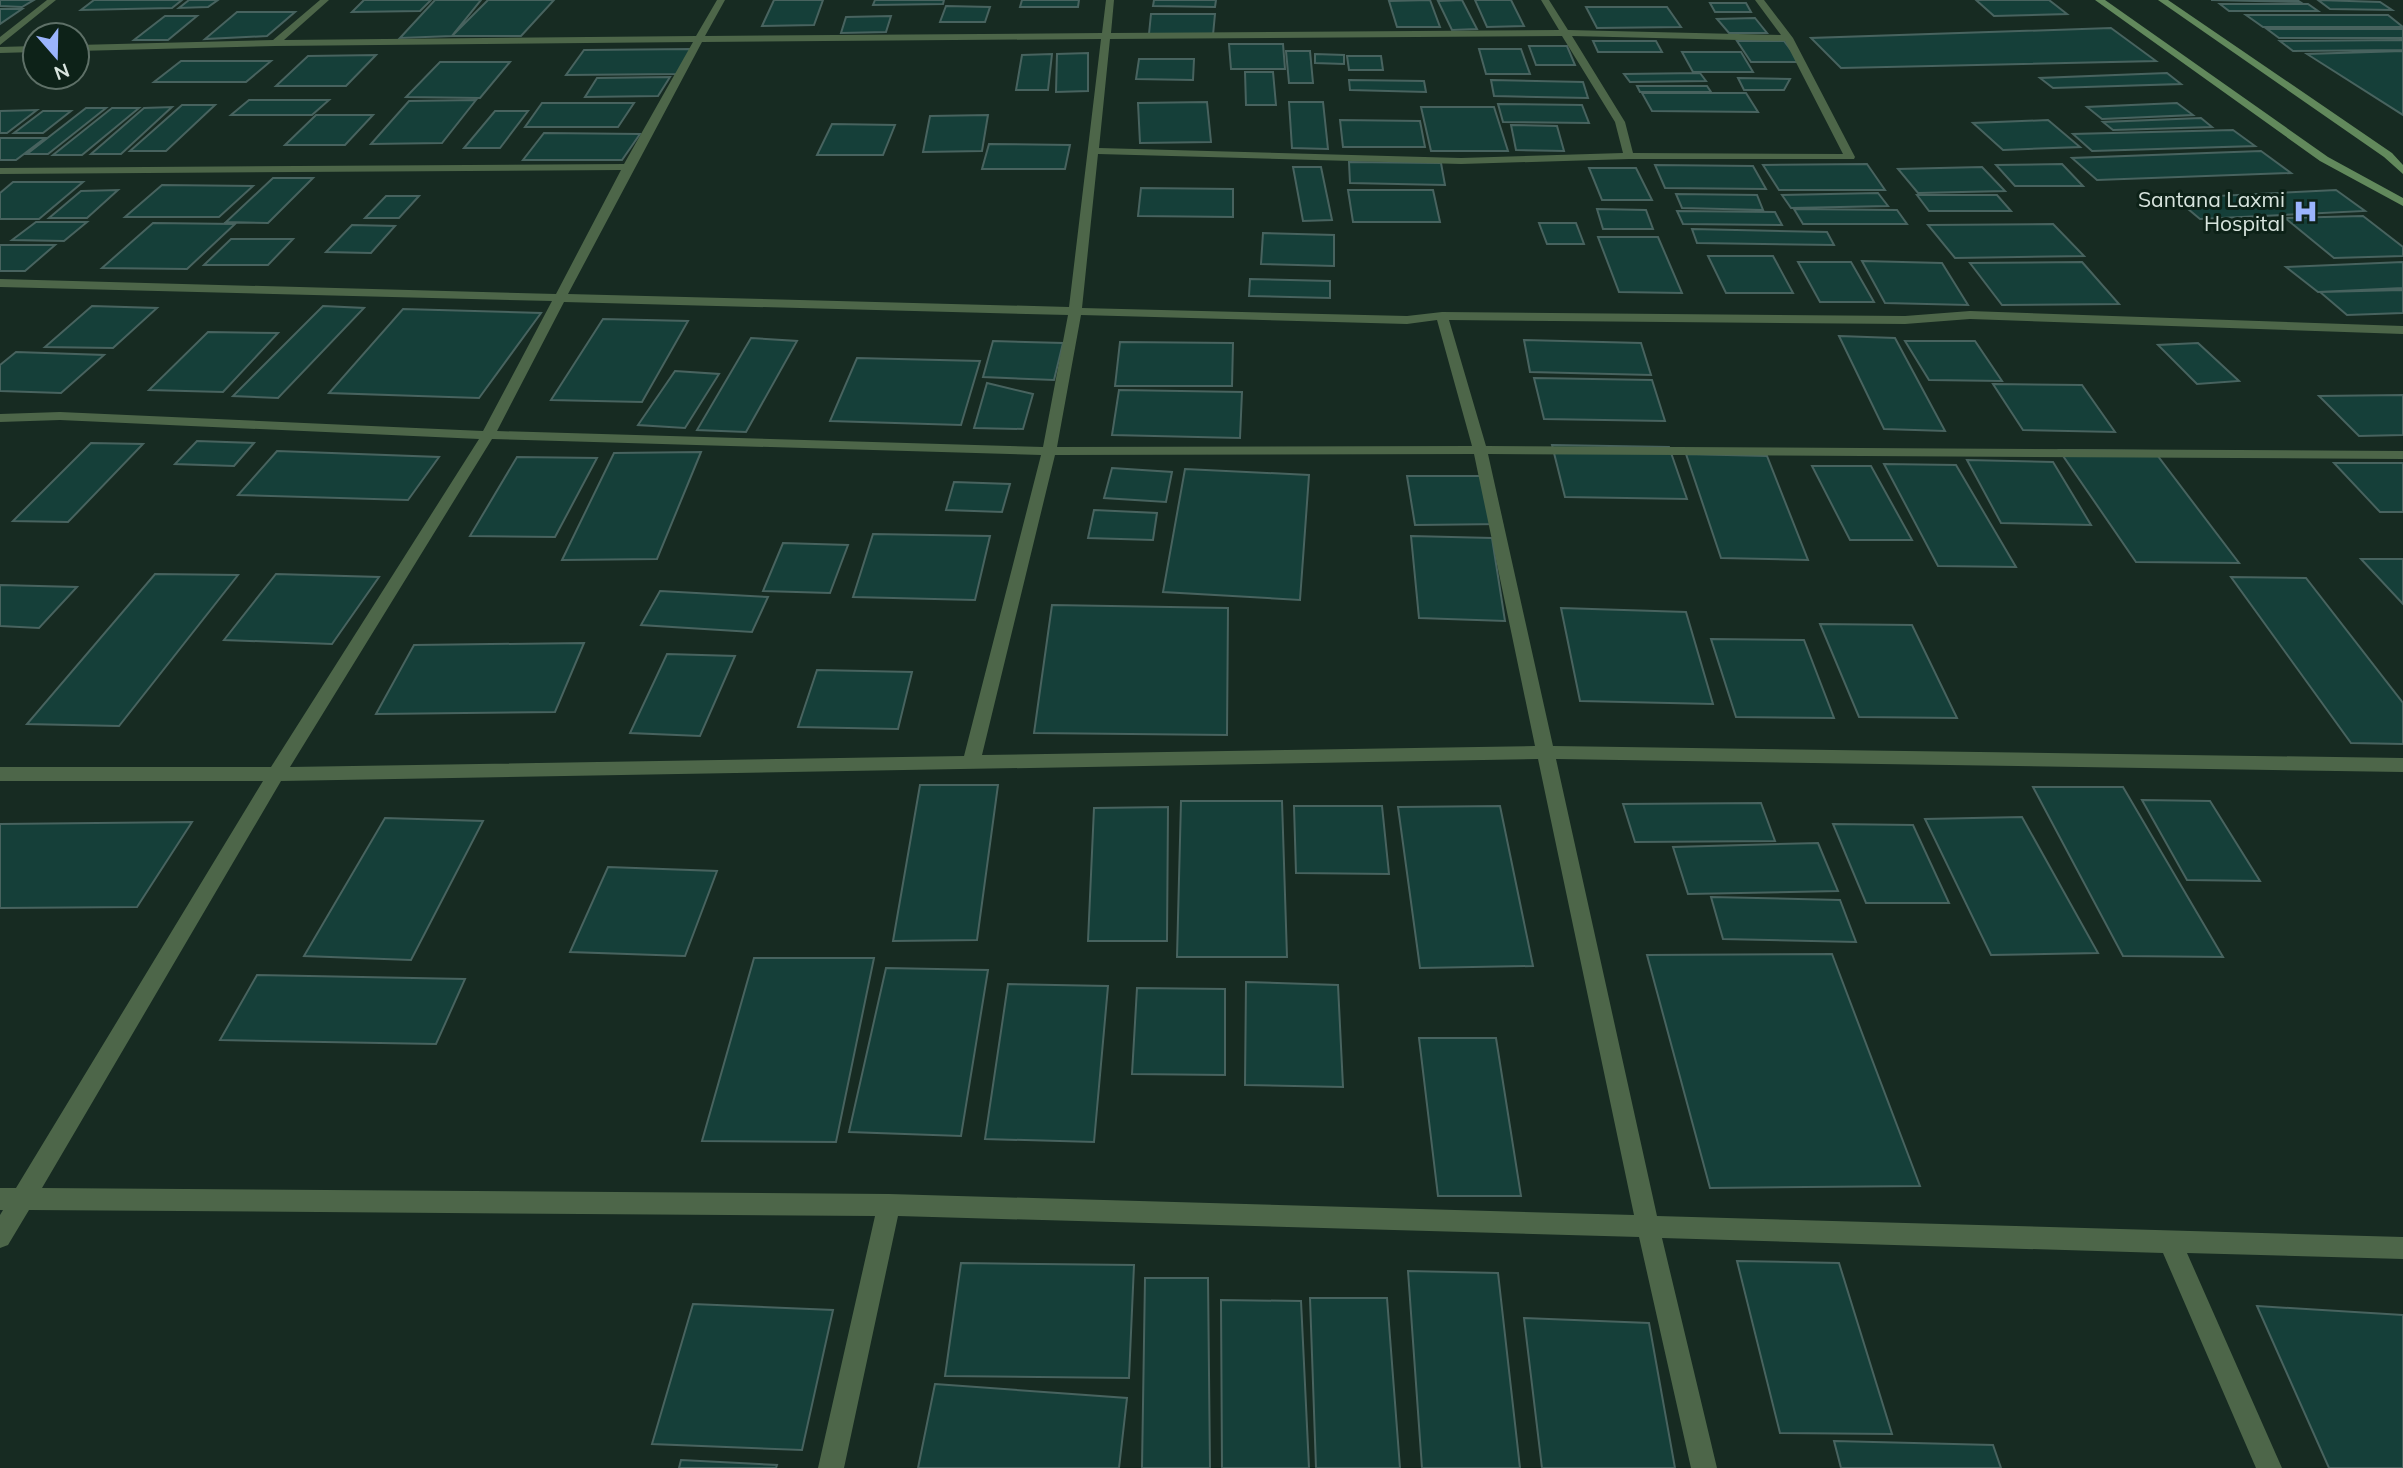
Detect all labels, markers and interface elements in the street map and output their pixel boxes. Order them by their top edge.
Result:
north arrow [21,21,91,91]
text: N [51,58,73,86]
place label: Santana Laxmi Hospital [2138,186,2285,236]
hospital icon: Santana Laxmi Hospital [2291,197,2319,225]

